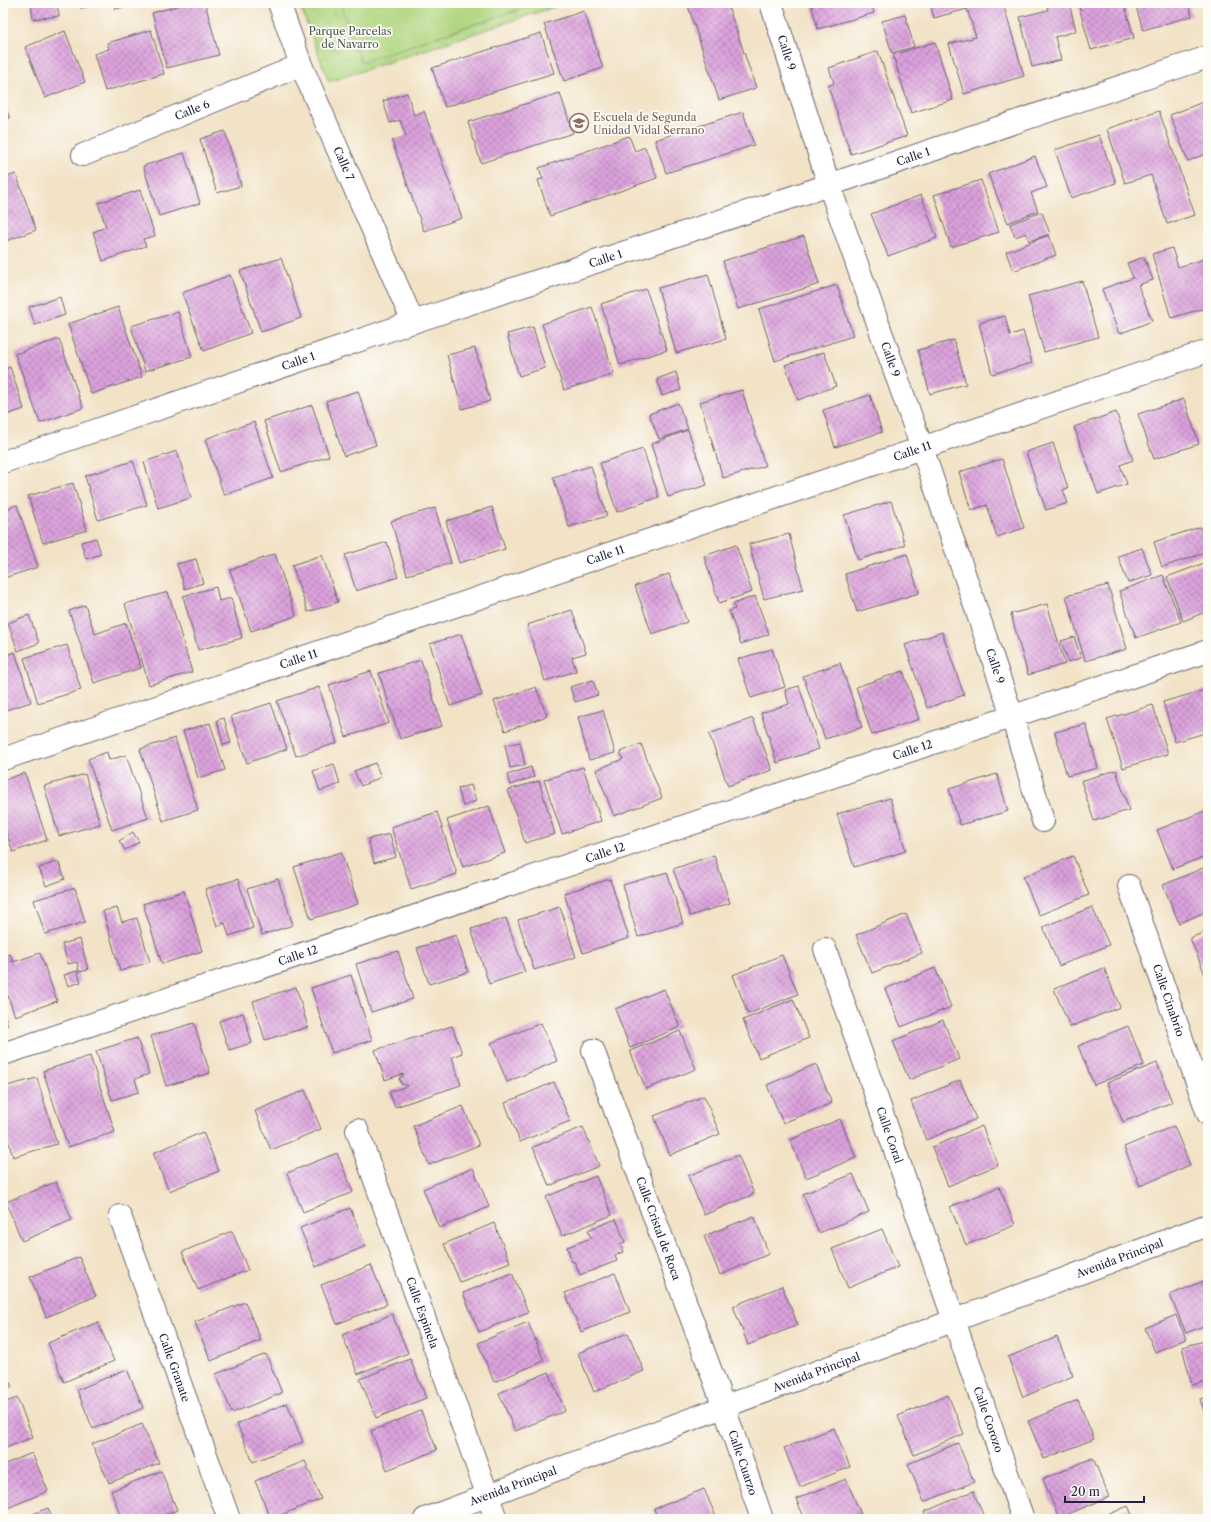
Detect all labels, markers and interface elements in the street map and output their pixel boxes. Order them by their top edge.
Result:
park label: Parque Parcelas de Navarro [308,24,392,51]
street label: Calle 9 [775,33,799,72]
street label: Calle 6 [173,96,212,123]
place label: Escuela de Segunda Unidad Vidal Serrano [593,110,705,137]
school or university icon: Escuela de Segunda Unidad Vidal Serrano [568,112,590,134]
street label: Calle 7 [330,144,358,183]
street label: Calle 1 [894,144,932,169]
street label: Calle 1 [587,246,625,271]
street label: Calle 9 [878,340,903,379]
street label: Calle 1 [280,349,317,373]
street label: Calle 11 [891,438,933,464]
street label: Calle 11 [585,542,627,568]
street label: Calle 11 [278,646,320,672]
street label: Calle 9 [983,647,1008,686]
street label: Calle 12 [891,737,934,763]
street label: Calle 12 [584,839,627,866]
street label: Calle 12 [276,942,320,968]
street label: Calle Cinabrio [1150,962,1188,1039]
street label: Calle Coral [873,1105,906,1166]
street label: Calle Cristal de Roca [633,1175,684,1282]
street label: Avenida Principal [1073,1235,1166,1281]
street label: Calle Espinela [403,1275,441,1350]
street label: Calle Granate [156,1331,193,1404]
street label: Avenida Principal [770,1349,863,1395]
street label: Calle Corozo [970,1385,1006,1454]
street label: Calle Cuarzo [725,1428,761,1497]
street label: Avenida Principal [467,1463,559,1509]
scale bar [1065,1478,1144,1504]
text: 20 m [1071,1484,1100,1499]

